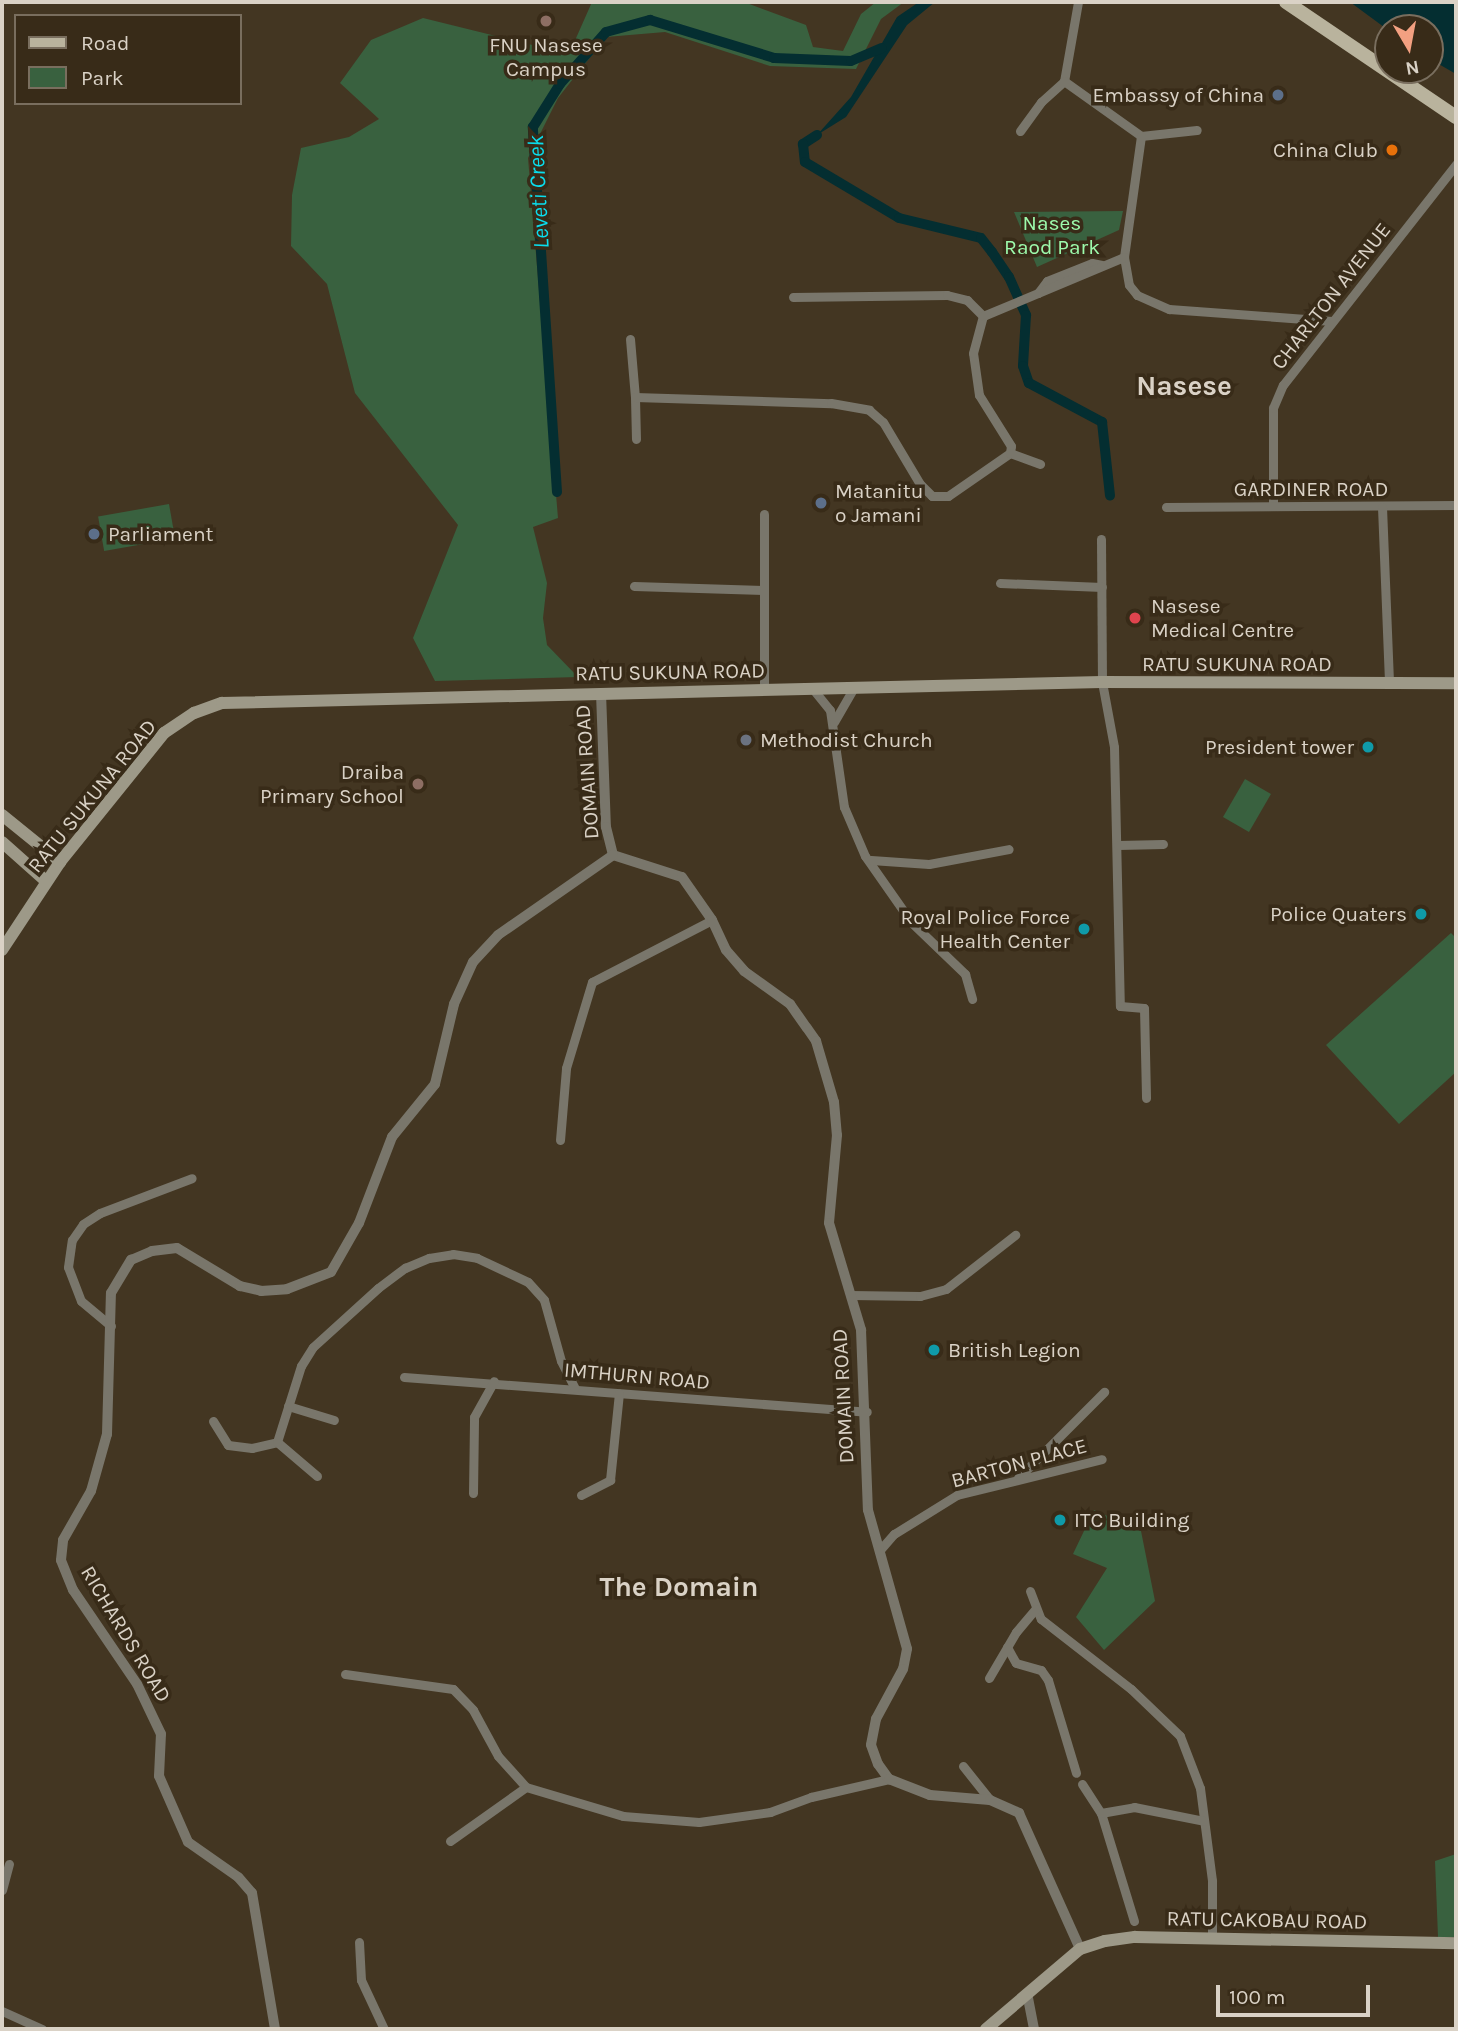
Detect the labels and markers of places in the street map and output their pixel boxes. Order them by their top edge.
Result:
marker: FNU Nasese Campus [538,13,554,29]
place label: FNU Nasese Campus [489,32,603,82]
place label: Embassy of China [1092,82,1264,108]
marker: Embassy of China [1270,87,1286,103]
place label: China Club [1273,137,1378,163]
marker: China Club [1384,142,1400,158]
place label: Matanitu o Jamani [835,478,923,528]
marker: Matanitu o Jamani [813,495,829,511]
place label: Parliament [108,521,213,547]
marker: Parliament [86,526,102,542]
place label: Nasese Medical Centre [1151,593,1294,643]
marker: Nasese Medical Centre [1125,608,1145,628]
place label: Methodist Church [760,727,933,753]
marker: Methodist Church [738,732,754,748]
place label: President tower [1205,734,1354,760]
marker: President tower [1360,739,1376,755]
place label: Draiba Primary School [260,759,404,809]
marker: Draiba Primary School [410,776,426,792]
place label: Police Quaters [1270,901,1407,927]
place label: Royal Police Force Health Center [901,904,1070,954]
marker: Police Quaters [1413,906,1429,922]
marker: Royal Police Force Health Center [1076,921,1092,937]
place label: British Legion [948,1337,1081,1363]
marker: British Legion [926,1342,942,1358]
place label: ITC Building [1074,1507,1189,1533]
marker: ITC Building [1052,1512,1068,1528]

